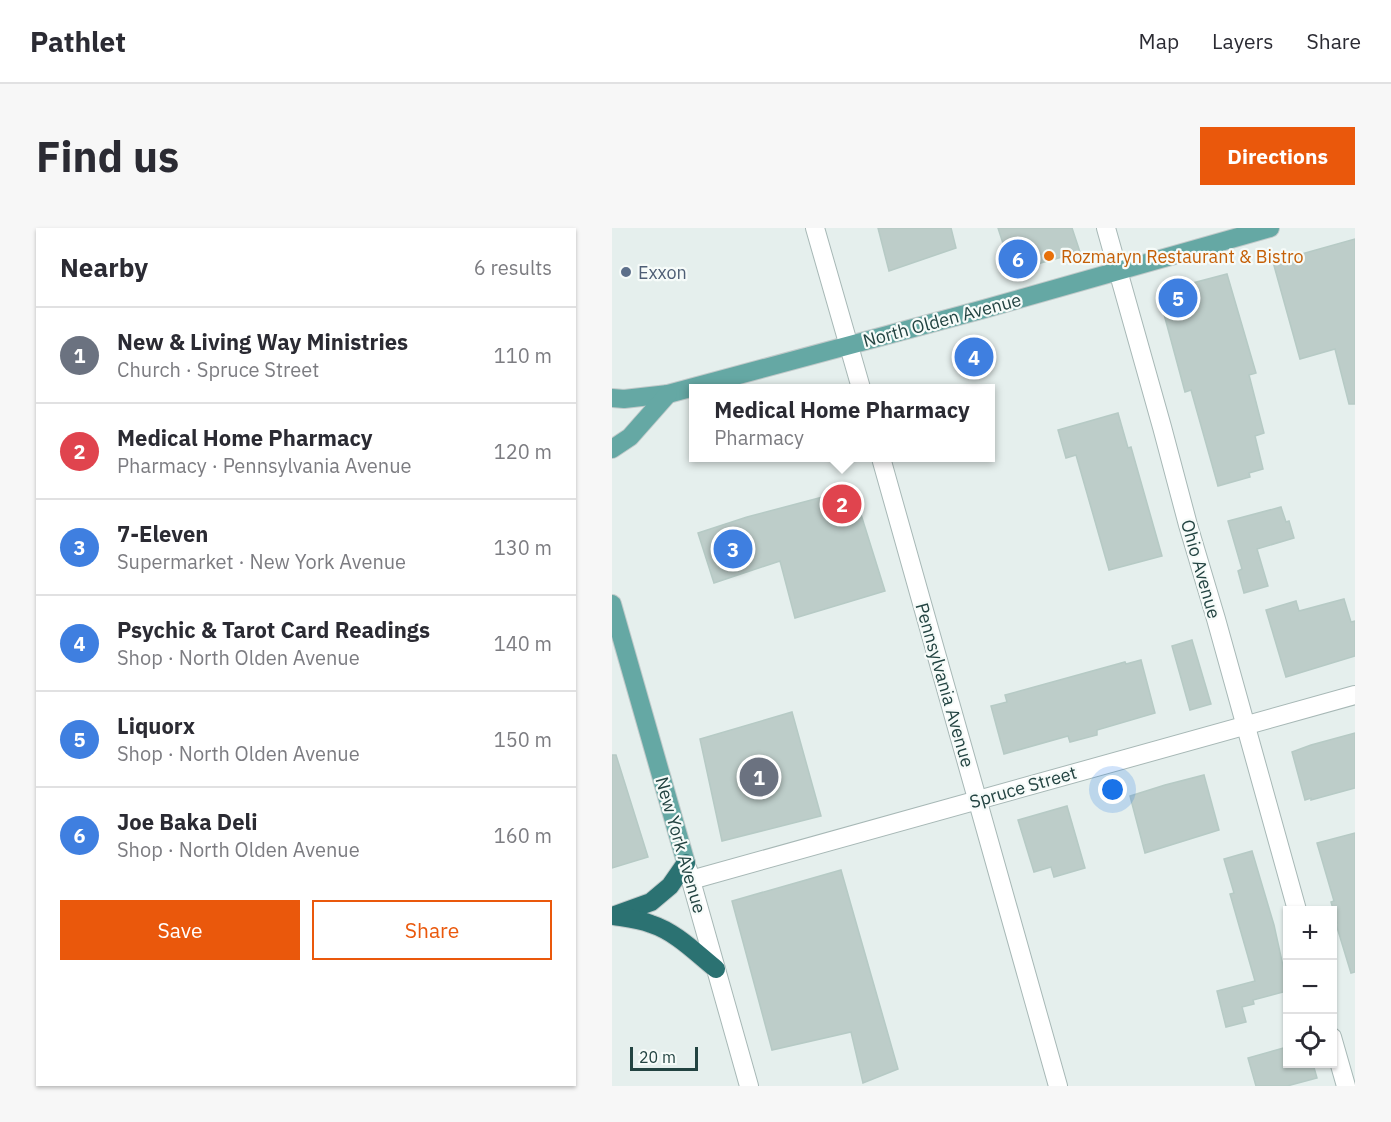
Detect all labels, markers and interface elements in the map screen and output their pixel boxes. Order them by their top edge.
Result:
text: Pathlet [30,23,126,60]
text: Map [1139,27,1179,55]
text: Layers [1212,27,1274,55]
text: Share [1307,27,1361,55]
button: Directions [1200,127,1355,185]
text: Find us [36,129,179,184]
pin: 6 [998,237,1038,282]
place label: Rozmaryn Restaurant & Bistro [1061,245,1304,268]
marker: Rozmaryn Restaurant & Bistro [1042,249,1056,263]
text: Nearby [60,250,148,284]
text: 6 results [474,254,552,281]
place label: Exxon [638,261,687,284]
marker: Exxon [619,265,633,279]
pin: 5 [1158,276,1198,320]
street label: North Olden Avenue [860,288,1024,352]
text: New & Living Way Ministries [117,327,408,356]
pin: 4 [954,334,994,380]
text: 1 [74,342,86,369]
text: 110 m [494,342,552,369]
text: Church · Spruce Street [117,356,319,383]
popup [689,384,995,462]
text: Medical Home Pharmacy [714,395,970,424]
text: Medical Home Pharmacy [117,423,373,452]
text: Pharmacy [714,424,804,451]
text: 2 [74,438,86,465]
text: 120 m [494,438,552,465]
text: Pharmacy · Pennsylvania Avenue [117,452,412,479]
pin: 2 [822,482,862,526]
street label: Ohio Avenue [1176,517,1226,621]
text: 7-Eleven [117,519,208,548]
pin: 3 [714,526,752,572]
text: 3 [74,534,86,561]
text: 130 m [494,534,552,561]
text: Supermarket · New York Avenue [117,548,406,575]
street label: Pennsylvania Avenue [911,600,980,770]
text: Psychic & Tarot Card Readings [117,615,430,644]
text: 4 [74,630,86,657]
text: 140 m [494,630,552,657]
text: Shop · North Olden Avenue [117,644,360,671]
text: Liquorx [117,711,195,740]
text: 5 [74,726,86,753]
text: 150 m [494,726,552,753]
text: Shop · North Olden Avenue [117,740,360,767]
pin: 1 [740,754,778,800]
street label: Spruce Street [967,761,1079,813]
street label: New York Avenue [651,774,712,916]
your location [1098,775,1127,804]
text: Joe Baka Deli [117,807,258,836]
text: 6 [74,822,86,849]
text: 160 m [494,822,552,849]
text: Shop · North Olden Avenue [117,836,360,863]
button: Save [60,900,300,960]
button: Share [312,900,552,960]
map controls [1283,906,1337,1068]
button: + [1283,906,1337,960]
button: − [1283,960,1337,1014]
button: locate [1283,1014,1337,1068]
scale bar [630,1044,698,1072]
text: 20 m [639,1047,676,1067]

